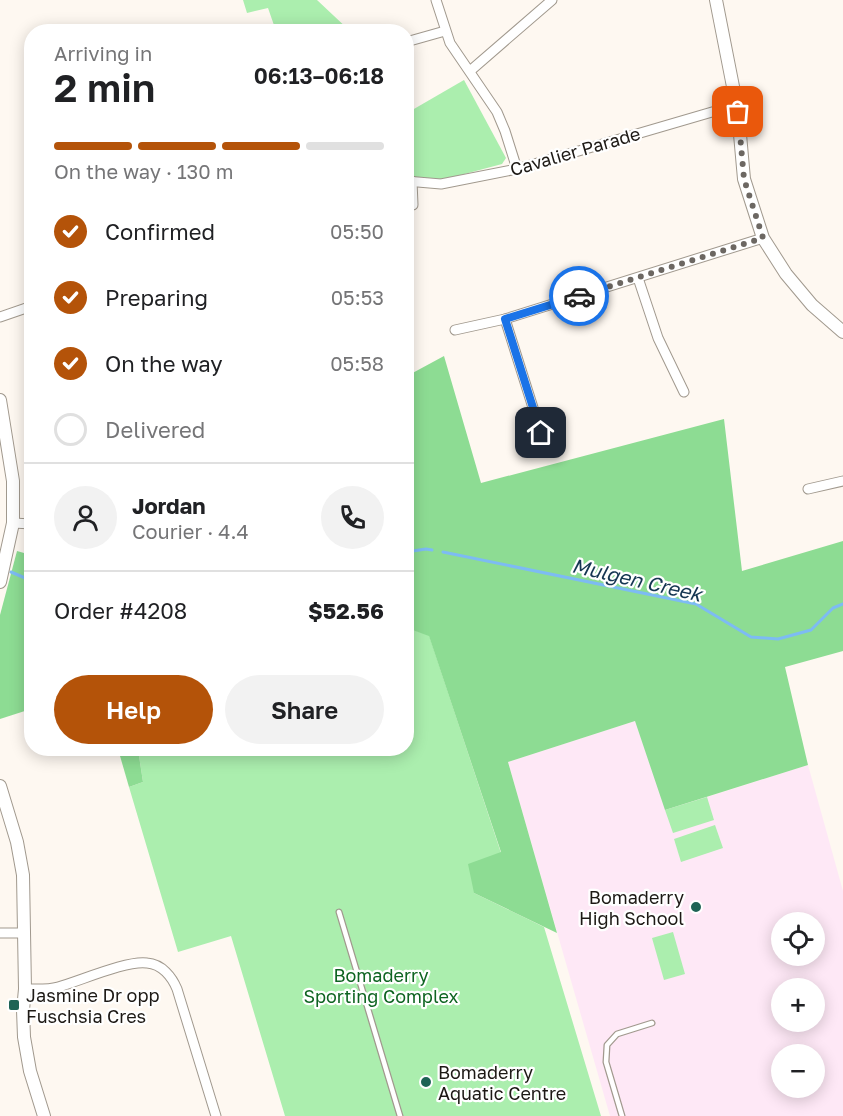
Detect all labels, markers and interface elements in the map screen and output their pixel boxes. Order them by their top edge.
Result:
text: Arriving in [54,41,152,65]
text: 06:13–06:18 [254,62,384,89]
text: 2 min [54,64,155,111]
pin [712,86,763,137]
icon: bag [721,95,754,128]
street label: Cavalier Parade [507,122,643,180]
text: On the way · 130 m [54,159,233,183]
icon: check [54,215,87,248]
text: Confirmed [105,218,215,245]
text: 05:50 [330,219,384,243]
courier [549,266,609,326]
icon: car [563,280,596,313]
icon: check [54,281,87,314]
text: Preparing [105,284,208,311]
text: 05:53 [331,285,384,309]
icon: check [54,347,87,380]
text: On the way [105,350,223,377]
text: 05:58 [330,351,384,375]
pin [515,407,566,458]
text: Delivered [105,416,205,443]
icon: home [524,416,557,449]
button: person [54,486,117,549]
button: phone [321,486,384,549]
text: Jordan [132,492,206,519]
text: Courier · 4.4 [132,519,249,543]
water label: Mulgen Creek [570,552,707,607]
text: Order #4208 [54,597,187,624]
text: $52.56 [308,597,384,624]
button: Help [54,675,213,744]
button: Share [225,675,384,744]
place label: Bomaderry High School [579,886,684,929]
marker: Bomaderry High School [689,900,703,914]
map controls [771,912,825,1098]
button: locate [771,912,825,966]
park label: Bomaderry Sporting Complex [303,964,459,1007]
button: + [771,978,825,1032]
place label: Jasmine Dr opp Fuschsia Cres [26,984,160,1027]
marker: Jasmine Dr opp Fuschsia Cres [7,998,21,1012]
button: − [771,1044,825,1098]
place label: Bomaderry Aquatic Centre [438,1061,566,1104]
marker: Bomaderry Aquatic Centre [419,1075,433,1089]

